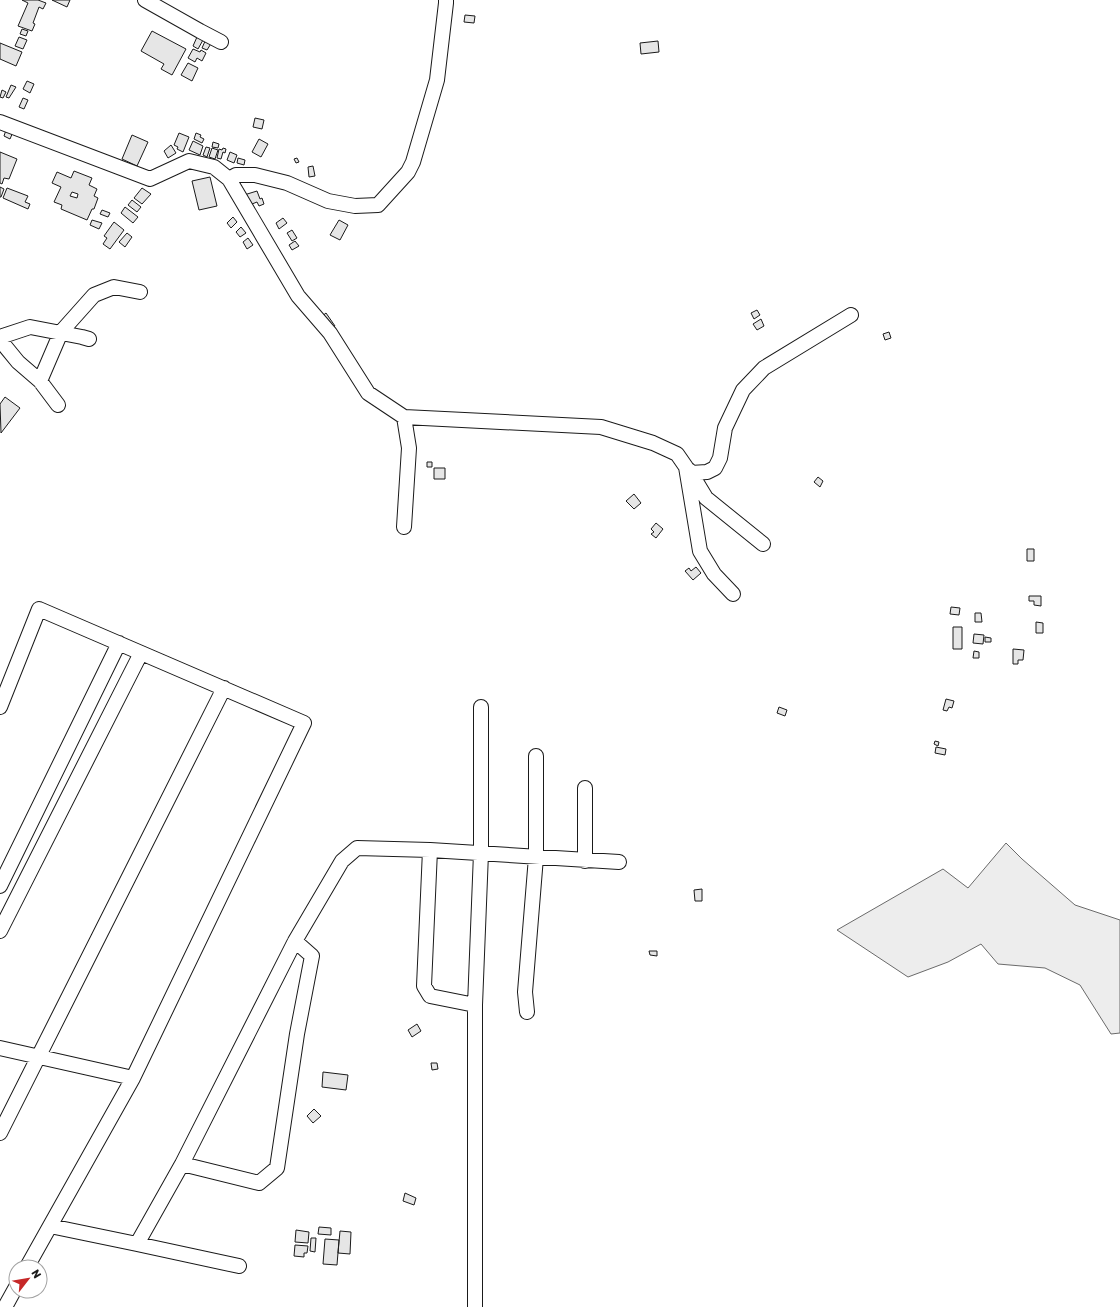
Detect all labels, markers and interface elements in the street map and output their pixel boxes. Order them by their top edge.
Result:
north arrow [8,1259,48,1299]
text: N [29,1267,44,1281]

